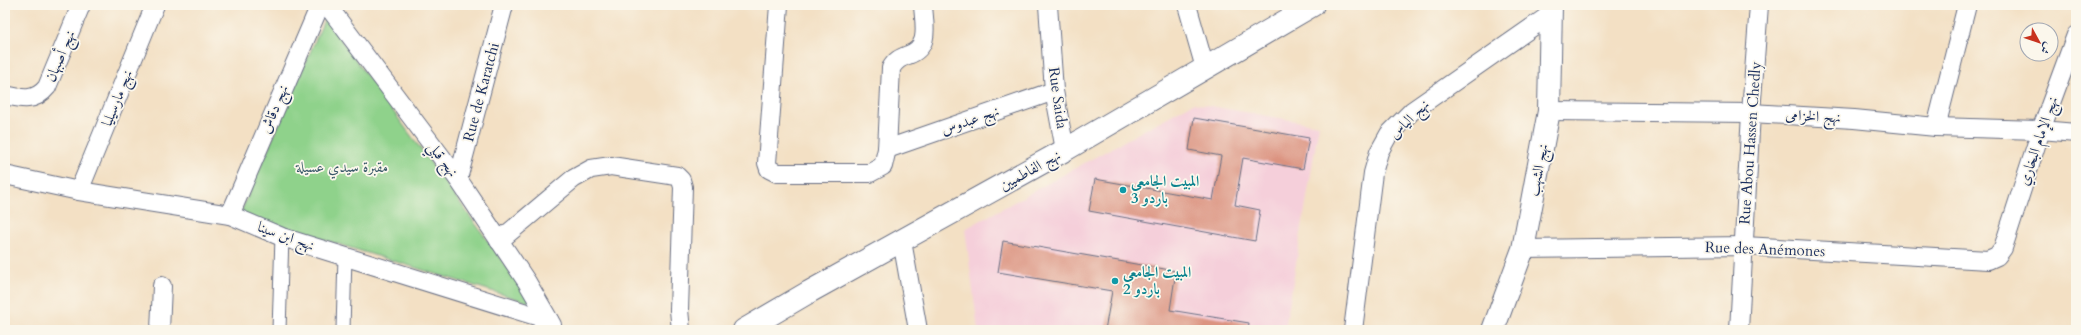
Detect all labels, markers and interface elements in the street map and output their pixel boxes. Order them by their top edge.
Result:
north arrow [2019,22,2059,62]
street label: نهج أصبهان [39,27,84,87]
text: ش [2037,39,2056,57]
street label: Rue de Karatchi [458,40,504,144]
street label: Rue Abou Hassen Chedly [1734,61,1766,225]
street label: Rue Saida [1044,66,1072,131]
street label: نهج مارسيليا [97,67,141,131]
street label: نهج دقاش [255,82,297,138]
street label: نهج الإمام البخاري [2013,94,2066,190]
street label: نهج الياس [1384,95,1437,146]
street label: نهج عبدوس [938,101,1003,143]
street label: نهج الخزامى [1784,105,1841,131]
street label: نهج قبلي [420,137,463,183]
street label: نهج الشهب [1523,142,1557,199]
street label: نهج الفاطميين [996,145,1066,199]
park label: مقبرة سيدي عسيلة [295,157,388,179]
place label: المبيت الجامعي باردو 3 [1131,171,1199,208]
marker: المبيت الجامعي باردو 3 [1118,185,1128,195]
street label: نهج ابن سينا [253,216,317,259]
street label: Rue des Anémones [1704,237,1826,261]
place label: المبيت الجامعي باردو 2 [1123,262,1191,299]
marker: المبيت الجامعي باردو 2 [1110,276,1120,286]

